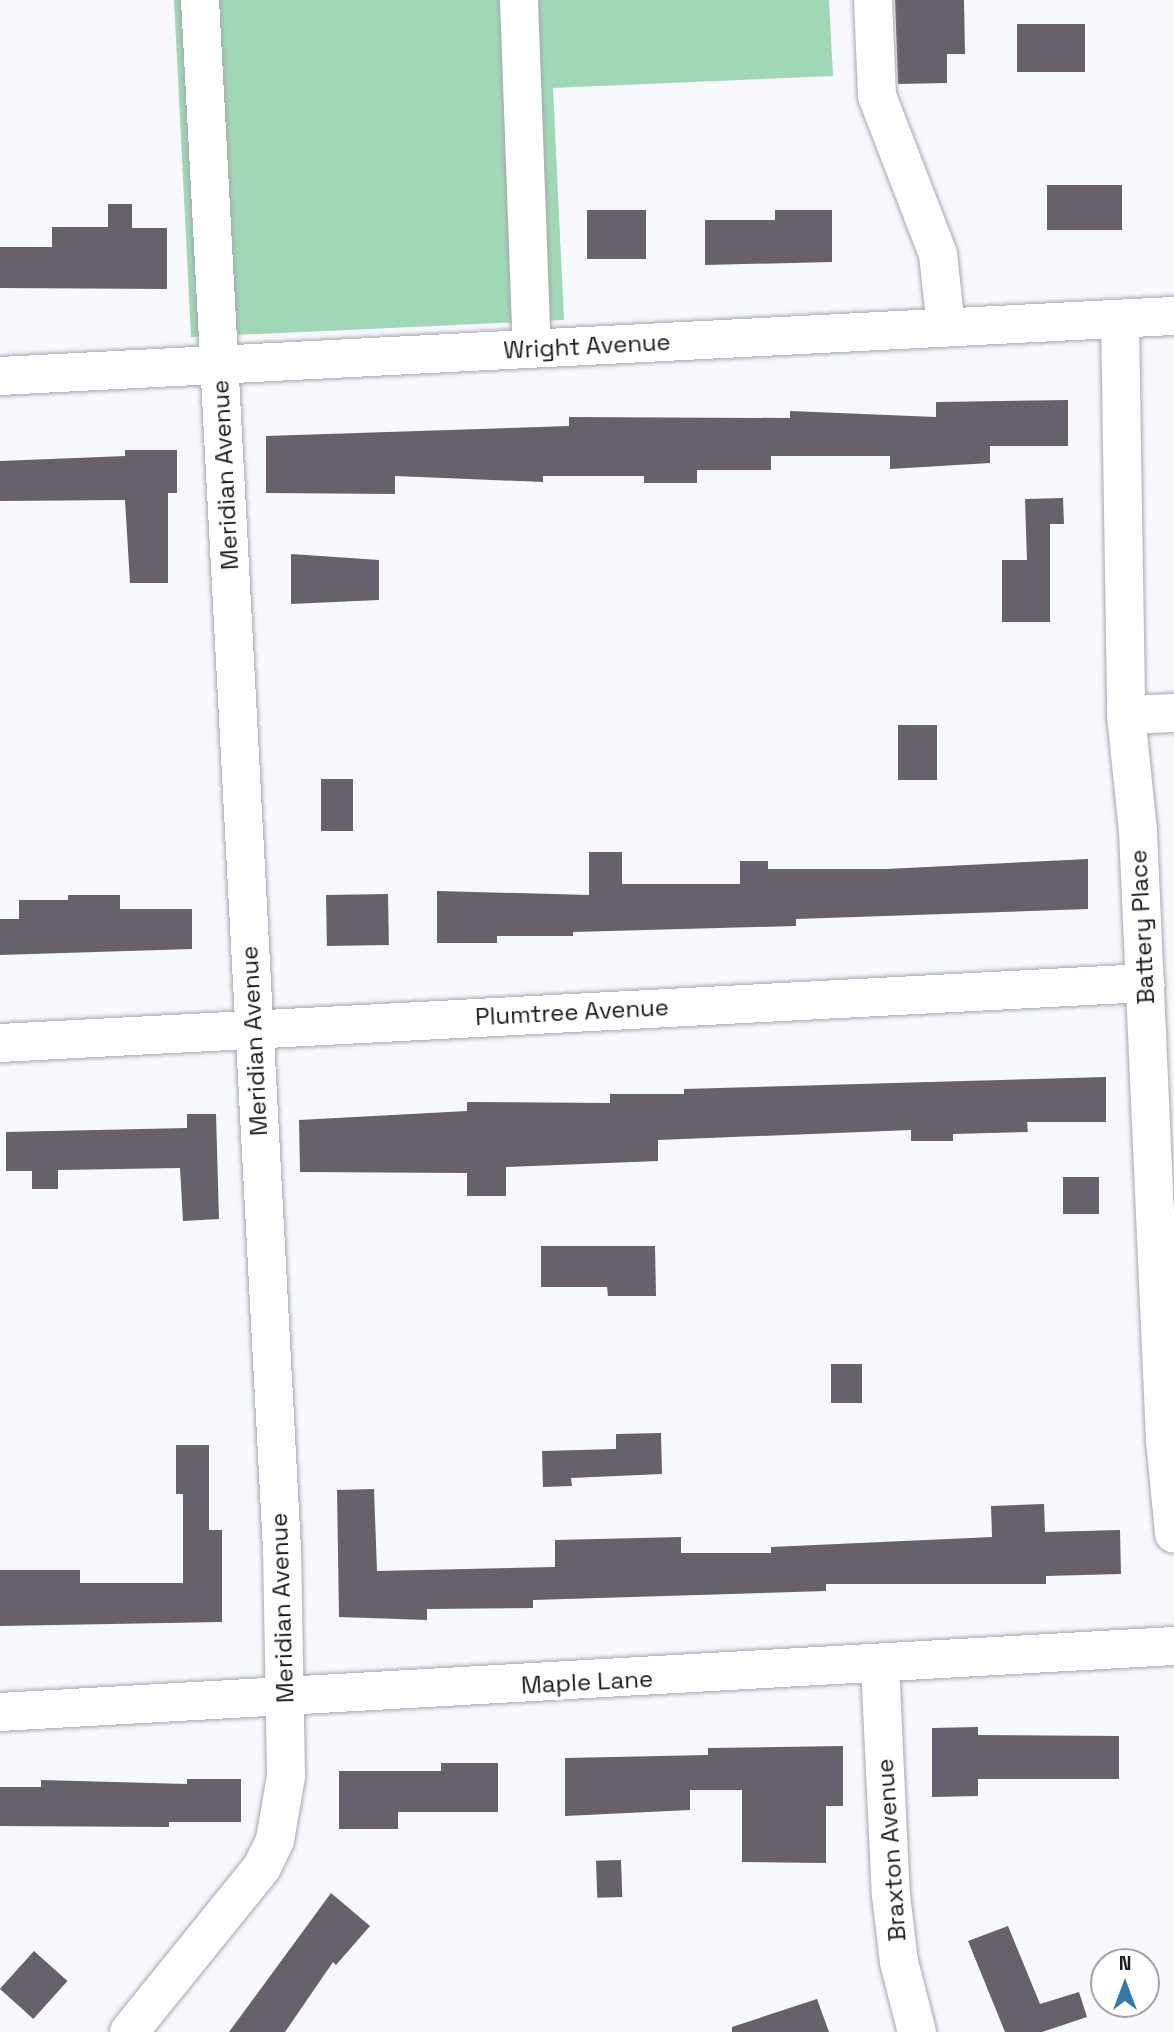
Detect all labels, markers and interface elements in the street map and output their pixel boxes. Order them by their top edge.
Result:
street label: Wright Avenue [503,327,671,365]
street label: Meridian Avenue [206,379,244,571]
street label: Battery Place [1124,849,1160,1005]
street label: Meridian Avenue [235,945,273,1137]
street label: Plumtree Avenue [474,993,670,1031]
street label: Meridian Avenue [264,1512,300,1704]
street label: Maple Lane [520,1664,654,1700]
street label: Braxton Avenue [870,1757,912,1943]
north arrow [1090,1948,1160,2018]
text: N [1119,1951,1131,1976]

